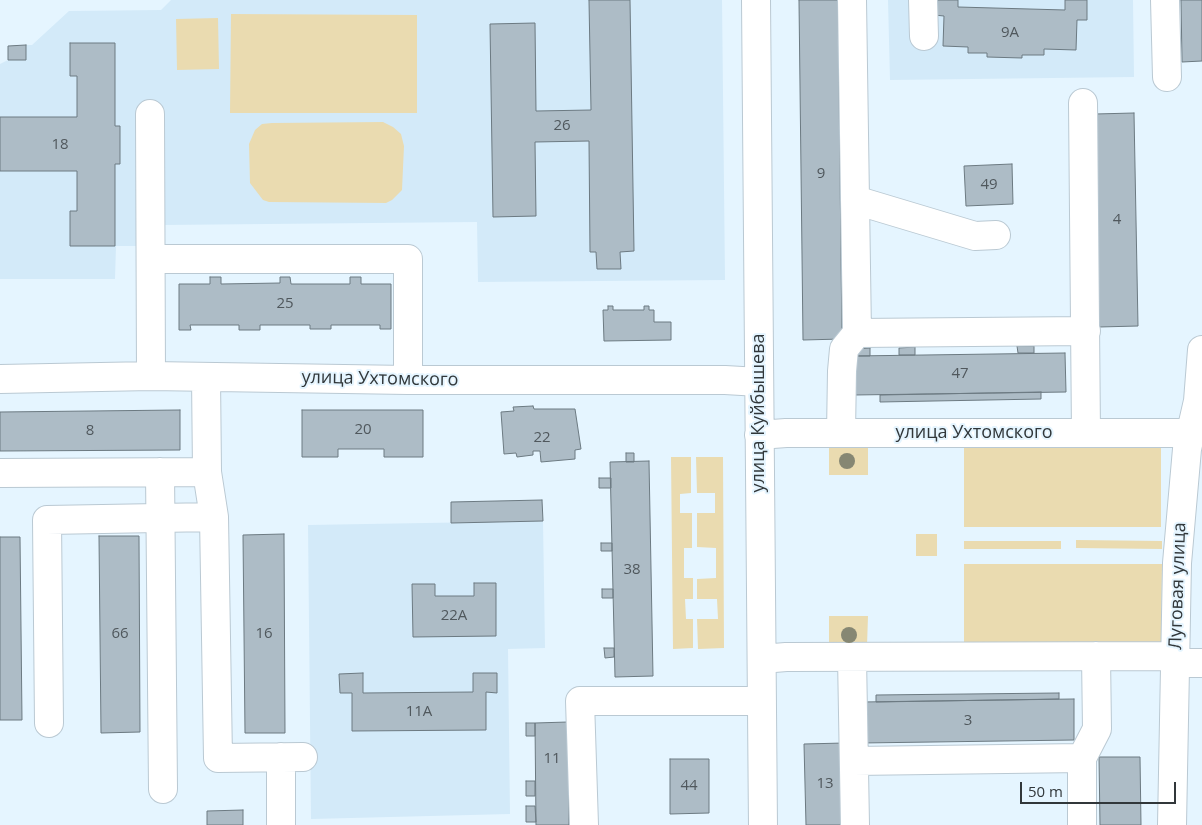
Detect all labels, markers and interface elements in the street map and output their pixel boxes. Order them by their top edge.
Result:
house number: 9А [1001,24,1019,42]
house number: 26 [553,117,571,135]
house number: 18 [51,136,69,154]
house number: 9 [817,165,825,183]
house number: 49 [980,176,998,194]
house number: 4 [1113,211,1121,229]
house number: 25 [276,295,294,313]
street label: улица Куйбышева [748,333,770,493]
house number: 47 [951,365,969,383]
street label: улица Ухтомского [301,367,459,391]
house number: 20 [354,421,372,439]
house number: 8 [86,422,94,440]
street label: улица Ухтомского [895,422,1053,444]
house number: 22 [533,429,551,447]
street label: Луговая улица [1165,522,1191,650]
house number: 38 [623,561,641,579]
house number: 22А [441,607,467,625]
house number: 66 [111,625,129,643]
house number: 16 [255,625,273,643]
house number: 11А [406,703,432,721]
house number: 3 [964,712,972,730]
house number: 11 [543,750,561,768]
scale bar [1022,772,1178,804]
house number: 13 [816,775,834,793]
house number: 44 [680,777,698,795]
text: 50 m [1028,781,1063,801]

